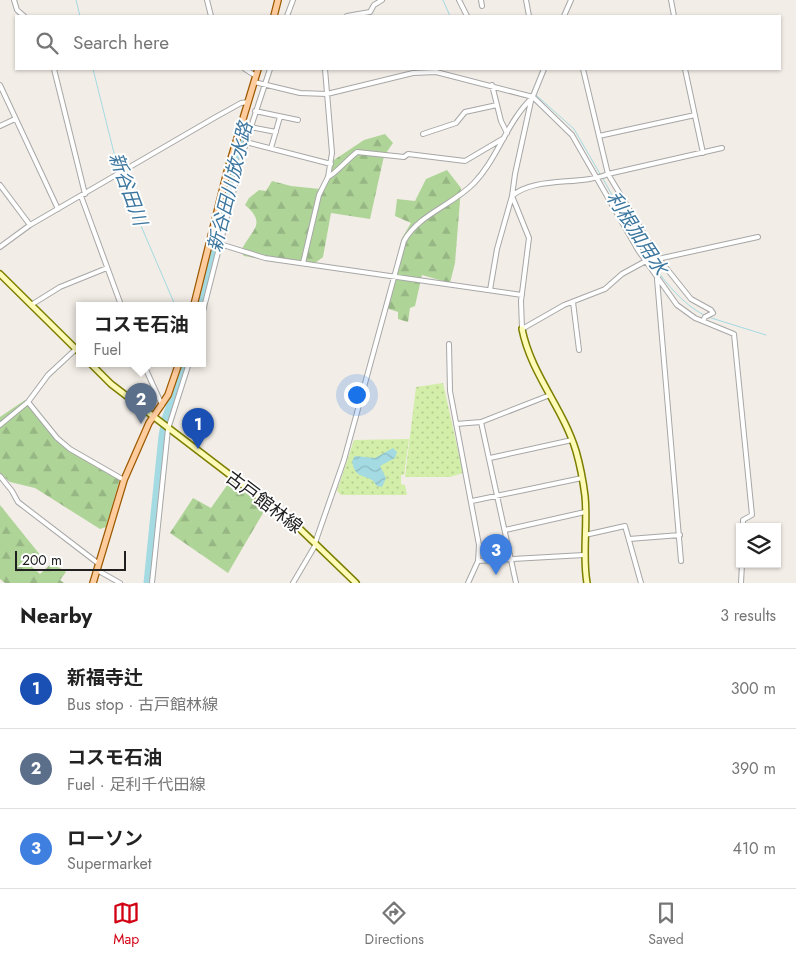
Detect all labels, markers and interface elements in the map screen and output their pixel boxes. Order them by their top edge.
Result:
search box [15,15,781,70]
icon: search [33,29,61,57]
text: Search here [73,29,169,56]
water label: 新谷田川放水路 [201,117,260,255]
water label: 新谷田川 [102,149,154,231]
water label: 利根加用水 [600,186,675,282]
popup [76,302,206,367]
text: コスモ石油 [93,311,189,338]
text: Fuel [93,338,122,361]
your location [344,382,370,408]
pin: 2 [125,383,157,424]
pin: 1 [182,408,214,449]
street label: 古戸館林線 [220,465,308,539]
map controls [736,523,781,568]
button: layers [736,523,781,568]
pin: 3 [480,534,512,575]
scale bar [15,548,126,571]
text: 200 m [22,550,62,570]
text: Nearby [20,601,92,631]
text: 3 results [720,604,776,627]
text: 新福寺辻 [67,664,143,691]
text: 1 [32,677,40,700]
text: 300 m [731,677,776,700]
text: Bus stop · 古戸館林線 [67,693,218,716]
text: コスモ石油 [67,744,162,771]
text: 2 [31,757,41,780]
text: 390 m [731,757,776,780]
text: Fuel · 足利千代田線 [67,773,205,796]
text: ローソン [67,825,143,852]
text: 3 [31,837,41,860]
text: 410 m [733,837,776,860]
text: Supermarket [67,852,152,875]
tab: Map [112,899,140,949]
tab: Directions [365,899,424,949]
tab: Saved [648,899,684,949]

